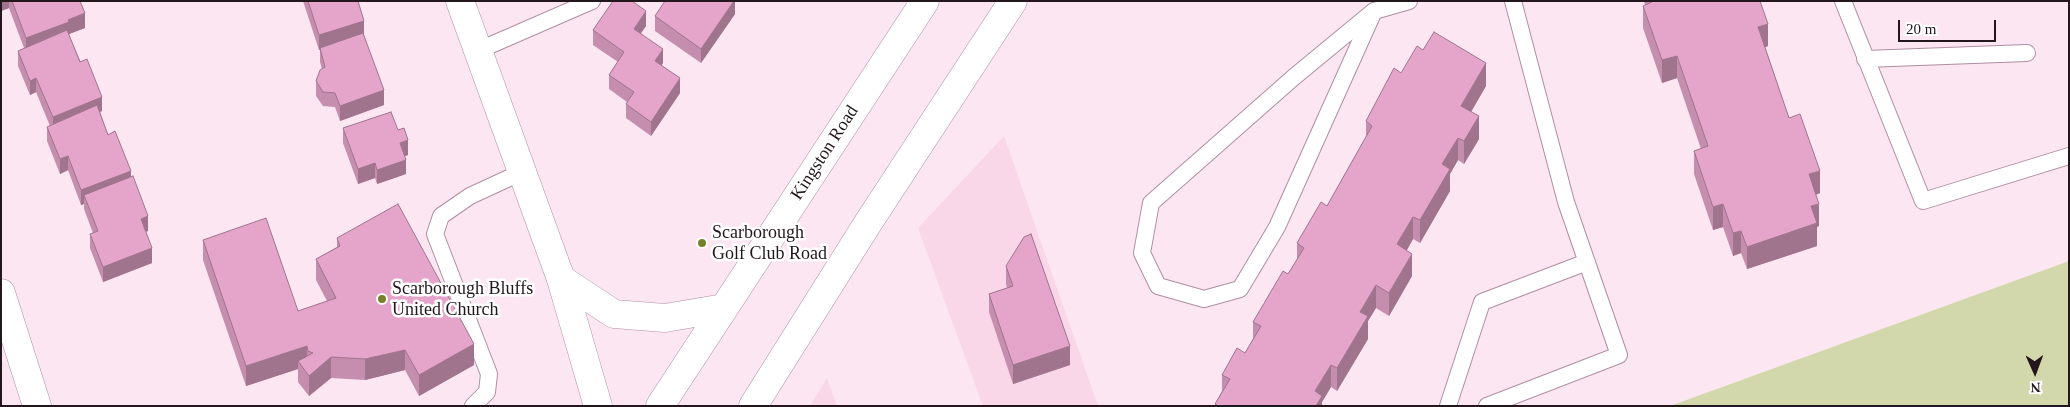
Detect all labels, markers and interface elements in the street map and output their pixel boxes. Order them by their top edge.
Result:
scale bar [1900,10,1998,42]
text: 20 m [1906,21,1936,37]
street label: Kingston Road [786,102,864,204]
place label: Scarborough Golf Club Road [712,222,827,264]
marker: Scarborough Golf Club Road [696,237,708,249]
place label: Scarborough Bluffs United Church [392,278,533,320]
marker: Scarborough Bluffs United Church [376,293,388,305]
north arrow [2010,347,2060,397]
text: N [2030,380,2041,395]

